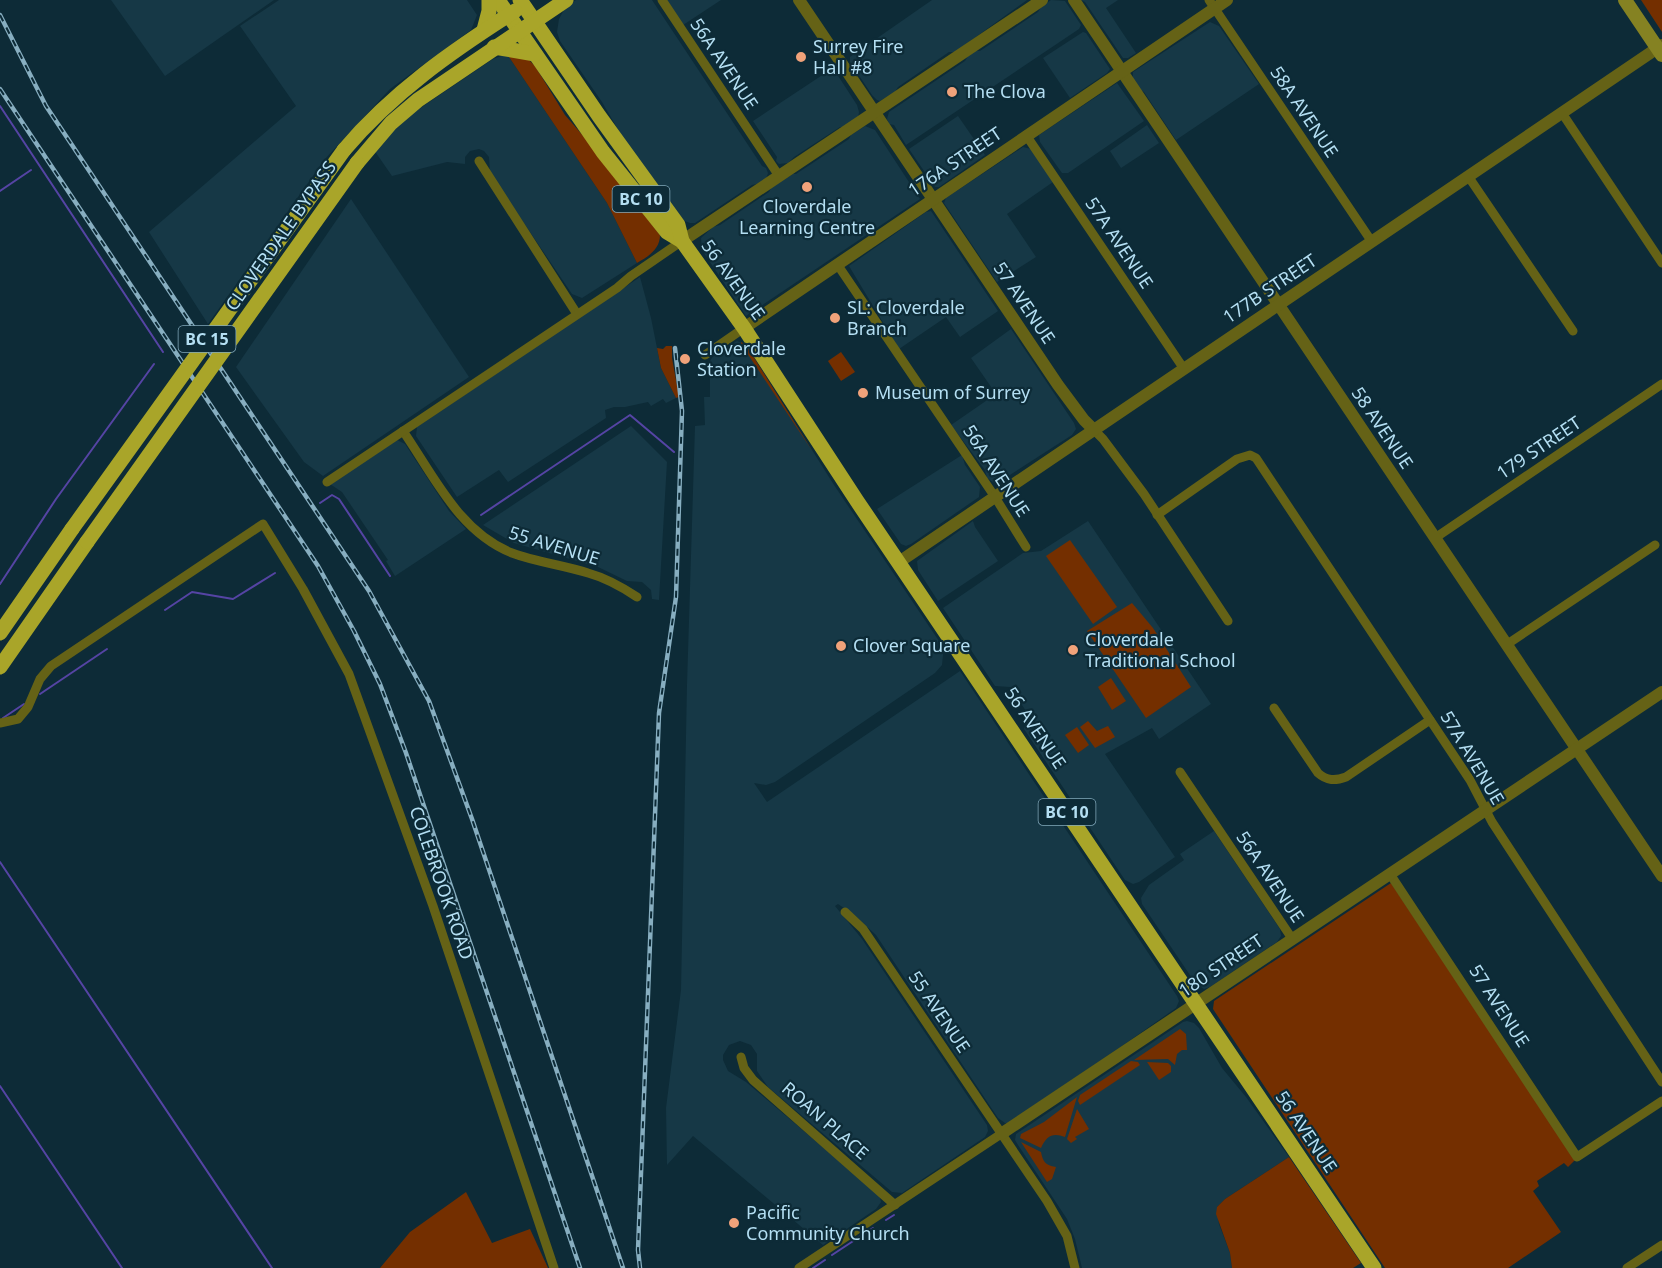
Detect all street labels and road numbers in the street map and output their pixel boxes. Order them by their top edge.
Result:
street label: 56A AVENUE [685,13,764,114]
street label: 58A AVENUE [1265,61,1344,162]
street label: 176A STREET [903,121,1006,201]
street label: CLOVERDALE BYPASS [219,156,341,315]
road number: BC 10 [612,186,670,212]
street label: 57A AVENUE [1080,192,1159,293]
street label: 56 AVENUE [697,234,771,324]
street label: 177B STREET [1218,248,1321,328]
street label: 57 AVENUE [989,257,1061,348]
road number: BC 15 [178,326,236,352]
street label: 58 AVENUE [1347,382,1419,473]
street label: 179 STREET [1492,410,1585,484]
street label: 56A AVENUE [958,420,1036,521]
street label: 55 AVENUE [506,520,603,570]
street label: 56 AVENUE [1000,682,1072,773]
street label: 57A AVENUE [1435,706,1510,809]
road number: BC 10 [1038,799,1096,825]
street label: COLEBROOK ROAD [404,803,479,963]
street label: 56A AVENUE [1231,826,1310,927]
street label: 180 STREET [1174,928,1267,1002]
street label: 57 AVENUE [1464,960,1535,1051]
street label: 55 AVENUE [904,966,976,1057]
street label: ROAN PLACE [777,1076,874,1165]
street label: 56 AVENUE [1271,1086,1343,1177]

